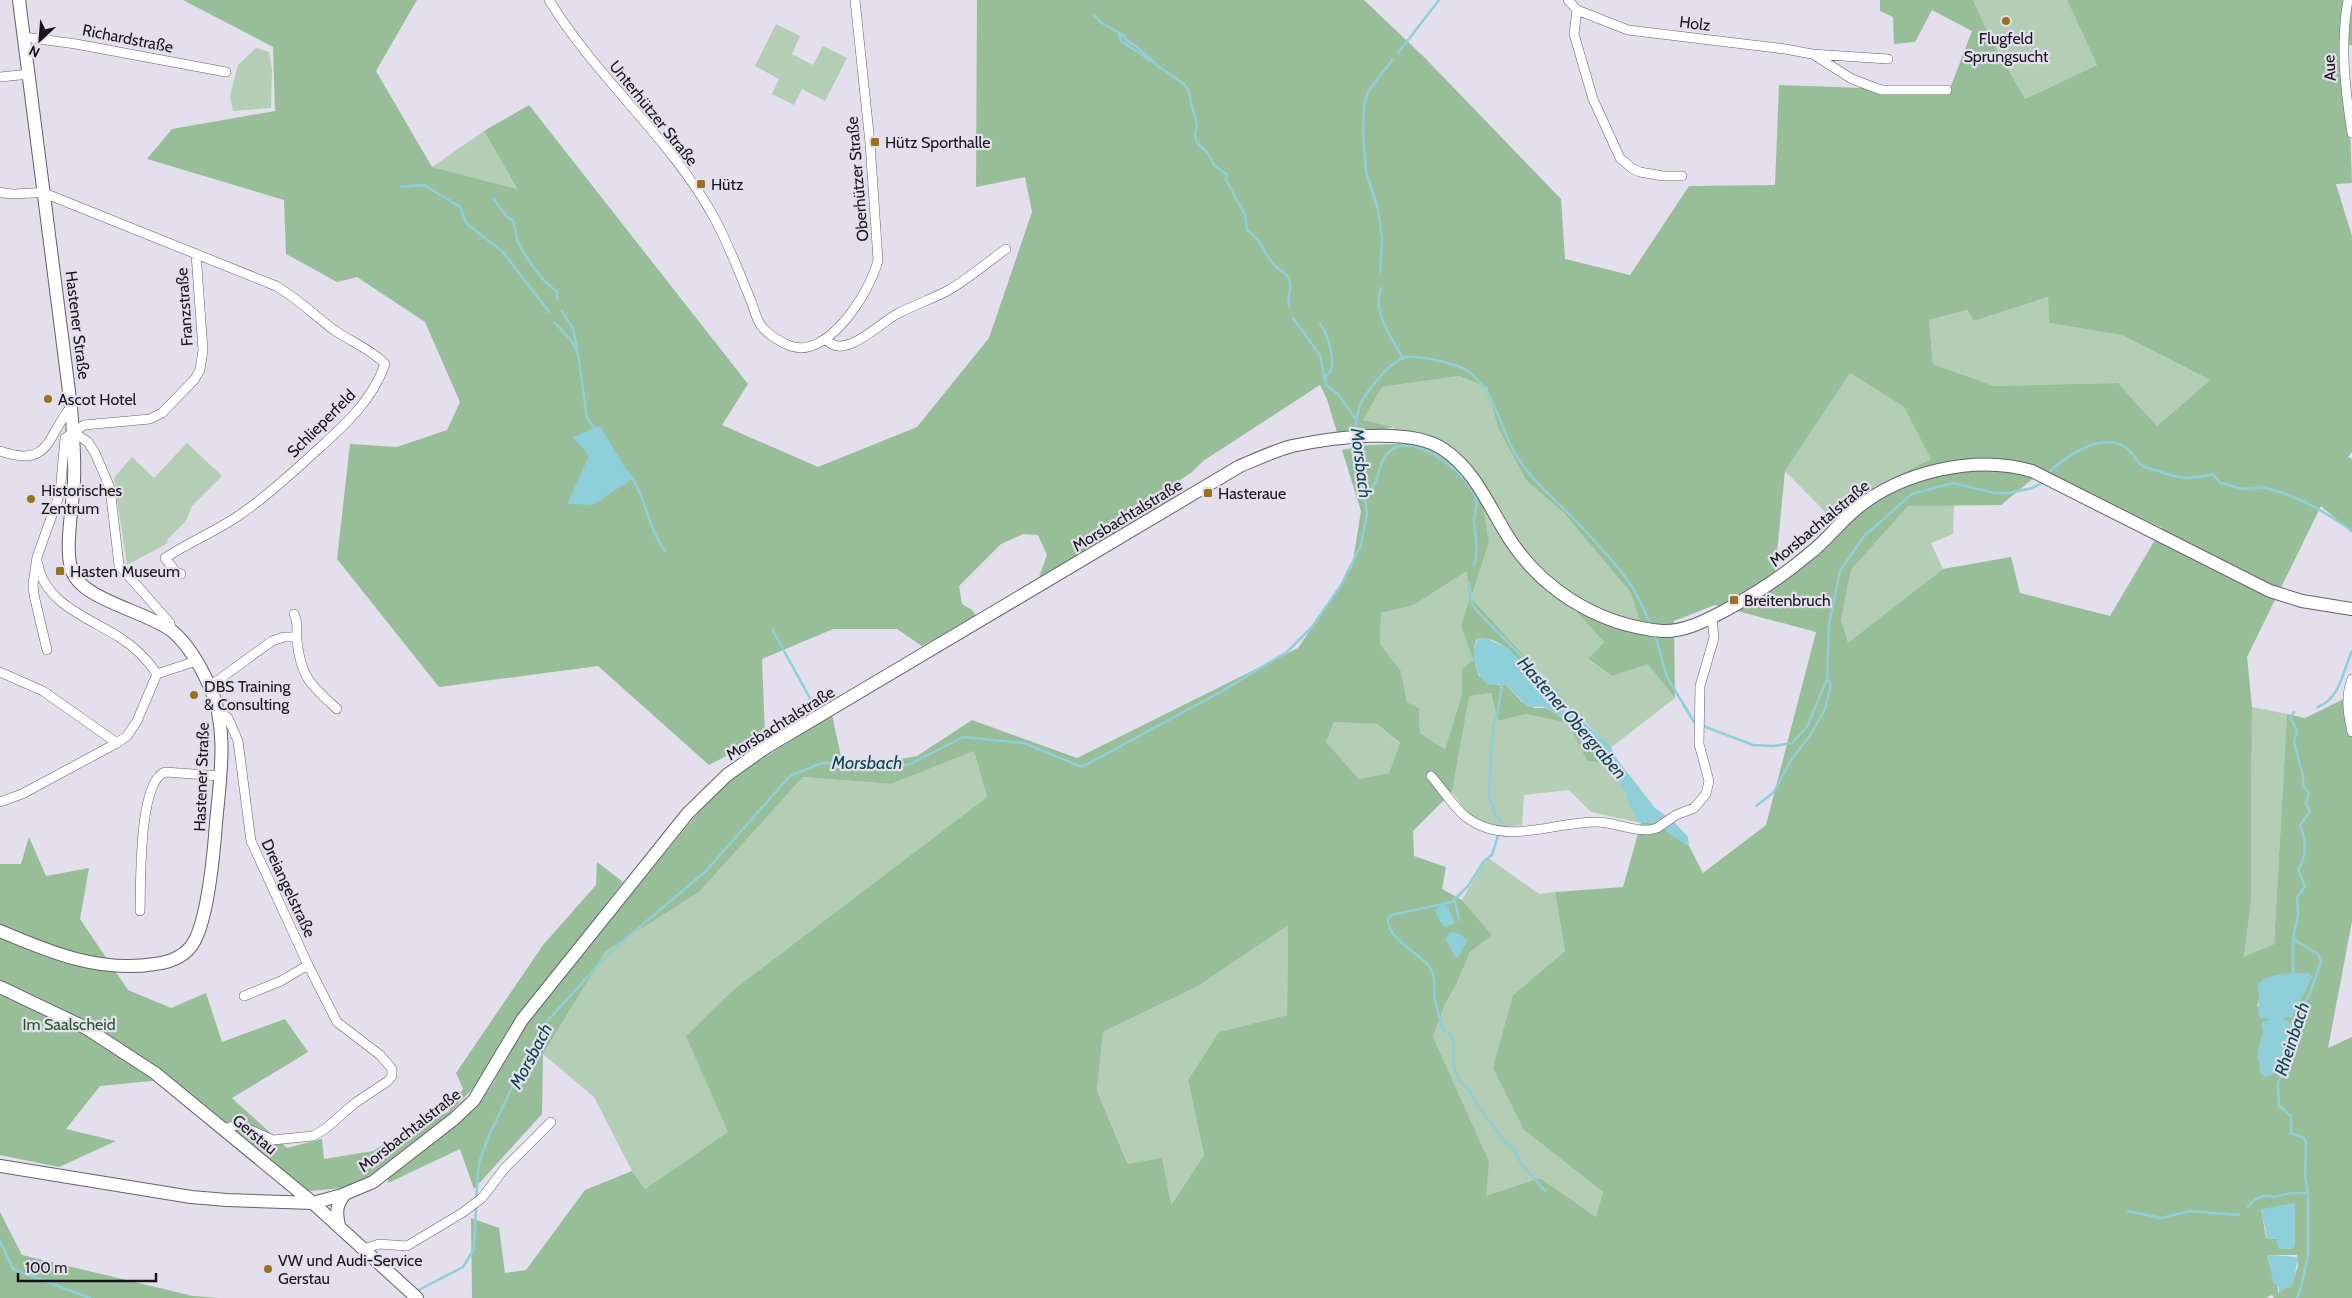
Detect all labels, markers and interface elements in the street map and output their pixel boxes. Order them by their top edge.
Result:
street label: Holz [1678,12,1712,35]
north arrow [15,15,65,65]
marker: Flugfeld Sprungsucht [2000,15,2012,27]
street label: Richardstraße [81,20,175,57]
place label: Flugfeld Sprungsucht [1964,29,2049,66]
text: N [26,41,43,62]
street label: Aue [2319,54,2340,82]
street label: Unterhützer Straße [605,57,702,170]
street label: Oberhützer Straße [843,116,872,242]
place label: Hütz Sporthalle [885,133,990,152]
marker: Hütz Sporthalle [869,136,881,148]
place label: Hütz [711,175,744,194]
marker: Hütz [695,178,707,190]
street label: Franzstraße [172,267,197,347]
street label: Hastener Straße [61,270,94,380]
street label: Schlieperfeld [283,385,359,461]
place label: Ascot Hotel [58,390,137,409]
marker: Ascot Hotel [42,393,54,405]
water label: Morsbach [1346,426,1376,499]
street label: Morsbachtalstraße [1069,475,1186,556]
street label: Morsbachtalstraße [1766,476,1873,571]
place label: Historisches Zentrum [41,481,122,518]
place label: Hasteraue [1218,484,1286,503]
marker: Hasteraue [1202,487,1214,499]
marker: Historisches Zentrum [25,493,37,505]
place label: Hasten Museum [70,562,180,581]
marker: Hasten Museum [54,565,66,577]
place label: Breitenbruch [1744,591,1831,610]
marker: Breitenbruch [1728,594,1740,606]
water label: Hastener Obergraben [1513,652,1631,784]
place label: DBS Training & Consulting [204,677,291,714]
street label: Morsbachtalstraße [722,682,838,764]
marker: DBS Training & Consulting [188,689,200,701]
street label: Hastener Straße [190,722,213,832]
water label: Morsbach [831,752,902,774]
street label: Dreiangelstraße [257,836,320,940]
water label: Rheinbach [2270,999,2314,1079]
park label: Im Saalscheid [22,1015,116,1034]
water label: Morsbach [504,1020,557,1093]
street label: Morsbachtalstraße [354,1085,464,1176]
street label: Gerstau [229,1110,281,1158]
scale bar [18,1250,155,1282]
place label: VW und Audi-Service Gerstau [278,1251,422,1288]
text: 100 m [25,1259,67,1277]
marker: VW und Audi-Service Gerstau [262,1263,274,1275]

